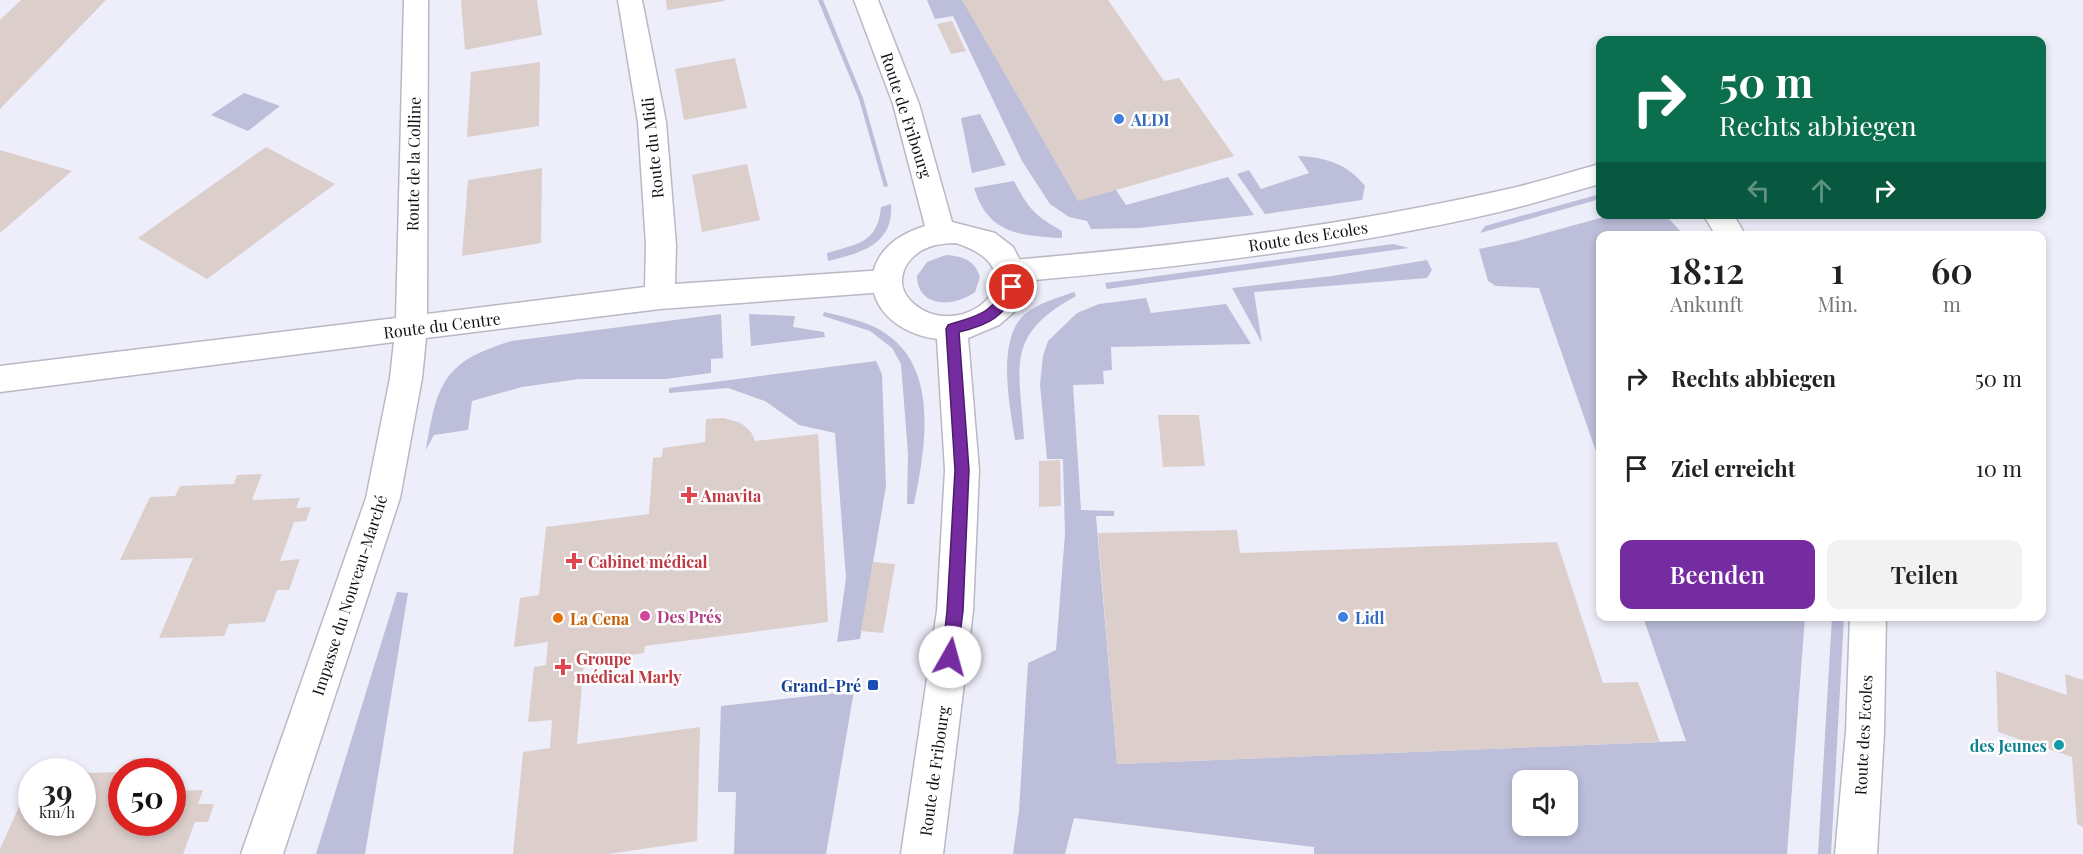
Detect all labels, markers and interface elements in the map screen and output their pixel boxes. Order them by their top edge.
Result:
street label: Route de Fribourg [877,49,937,181]
text: 50 m [1719,53,1813,109]
icon: right [1620,60,1698,138]
street label: Route du Midi [636,96,668,200]
street label: Route de la Colline [401,97,425,231]
text: Rechts abbiegen [1719,107,1917,143]
place label: ALDI [1130,109,1169,130]
marker: ALDI [1112,112,1126,126]
icon: left [1742,174,1775,207]
icon: ahead [1805,174,1838,207]
icon: right [1868,174,1901,207]
street label: Route des Ecoles [1247,216,1369,256]
text: 18:12 [1669,245,1744,293]
text: 1 [1831,245,1844,293]
text: 60 [1931,245,1973,293]
pin [986,261,1037,312]
icon: arrive [995,270,1028,303]
text: Ankunft [1670,290,1743,317]
text: Min. [1817,290,1858,317]
text: m [1943,290,1961,317]
street label: Route du Centre [382,307,502,343]
icon: right [1620,362,1653,395]
text: Rechts abbiegen [1671,363,1836,393]
text: 50 m [1975,363,2022,393]
icon: arrive [1620,452,1653,485]
text: Ziel erreicht [1671,453,1795,483]
text: 10 m [1976,453,2022,483]
place label: Amavita [700,485,762,506]
marker: Amavita [682,488,696,502]
street label: Impasse du Nouveau-Marché [307,492,391,698]
button: Beenden [1620,540,1815,609]
button: Teilen [1827,540,2022,609]
place label: Cabinet médical [588,551,707,572]
marker: Cabinet médical [565,552,583,570]
place label: Des Prés [657,606,722,627]
place label: Lidl [1355,607,1384,628]
place label: La Cena [570,608,630,629]
marker: Des Prés [638,609,652,623]
marker: Lidl [1336,610,1350,624]
marker: La Cena [551,611,565,625]
position arrow [918,625,982,689]
place label: Groupe médical Marly [576,648,682,687]
marker: Groupe médical Marly [554,658,572,676]
street label: Route des Ecoles [1849,674,1877,796]
place label: Grand-Pré [781,675,861,696]
marker: Grand-Pré [866,678,880,692]
street label: Route de Fribourg [914,704,954,837]
place label: des Jeunes [1970,735,2047,756]
marker: des Jeunes [2052,738,2066,752]
speed limit sign: 50 [108,758,186,836]
text: 39 [41,770,73,810]
map controls [1512,770,1578,836]
button: sound [1512,770,1578,836]
text: km/h [39,802,75,822]

